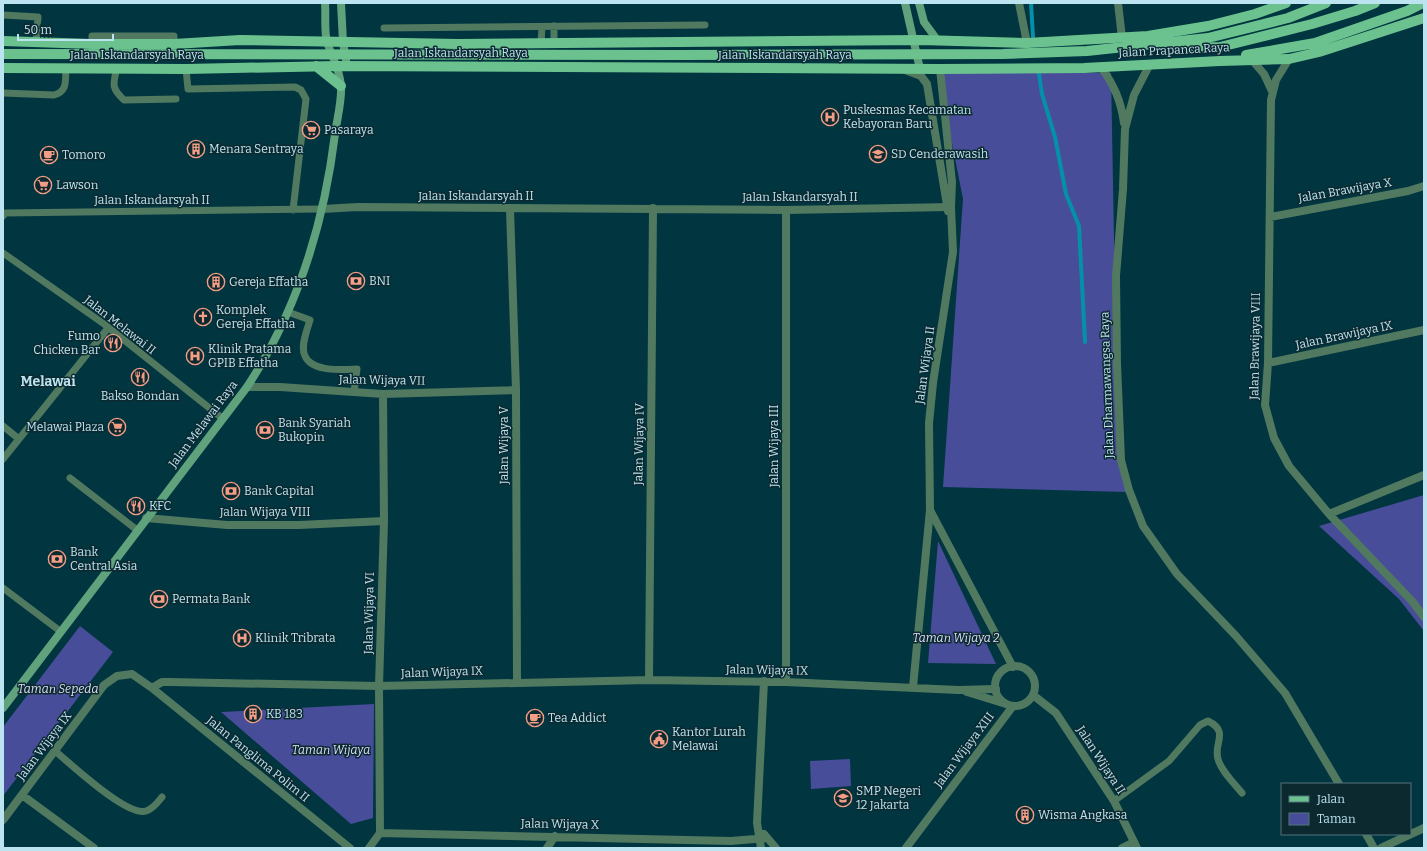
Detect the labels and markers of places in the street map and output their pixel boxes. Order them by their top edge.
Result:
place label: Puskesmas Kecamatan Kebayoran Baru [843,103,972,131]
hospital icon: Puskesmas Kecamatan Kebayoran Baru [820,107,840,127]
supermarket icon: Pasaraya [301,120,321,140]
place label: Pasaraya [324,123,374,137]
building icon: Menara Sentraya [186,139,206,159]
place label: Menara Sentraya [209,142,304,156]
school or university icon: SD Cenderawasih [868,144,888,164]
cafe icon: Tomoro [39,145,59,165]
place label: SD Cenderawasih [891,147,989,161]
place label: Tomoro [62,148,106,162]
supermarket icon: Lawson [33,175,53,195]
place label: Lawson [56,178,99,192]
bank icon: BNI [346,271,366,291]
building icon: Gereja Effatha [206,272,226,292]
place label: BNI [369,274,390,288]
place label: Gereja Effatha [229,275,309,289]
place label: Komplek Gereja Effatha [216,303,296,331]
church icon: Komplek Gereja Effatha [193,307,213,327]
place label: Fumo Chicken Bar [33,329,101,357]
restaurant icon: Fumo Chicken Bar [103,333,123,353]
place label: Klinik Pratama GPIB Effatha [208,342,292,370]
hospital icon: Klinik Pratama GPIB Effatha [185,346,205,366]
restaurant icon: Bakso Bondan [130,367,150,387]
place label: Bakso Bondan [101,389,180,403]
place label: Bank Syariah Bukopin [278,416,351,444]
supermarket icon: Melawai Plaza [107,417,127,437]
place label: Melawai Plaza [26,420,104,434]
bank icon: Bank Syariah Bukopin [255,420,275,440]
bank icon: Bank Capital [221,481,241,501]
place label: Bank Capital [244,484,314,498]
restaurant icon: KFC [126,496,146,516]
place label: KFC [149,499,172,513]
place label: Bank Central Asia [70,545,138,573]
bank icon: Bank Central Asia [47,549,67,569]
bank icon: Permata Bank [149,589,169,609]
place label: Permata Bank [172,592,250,606]
hospital icon: Klinik Tribrata [232,628,252,648]
place label: Klinik Tribrata [255,631,336,645]
building icon: KB 183 [243,704,263,724]
place label: KB 183 [266,707,303,721]
cafe icon: Tea Addict [525,708,545,728]
place label: Tea Addict [548,711,607,725]
place label: Kantor Lurah Melawai [672,725,746,753]
public building icon: Kantor Lurah Melawai [649,729,669,749]
place label: SMP Negeri 12 Jakarta [856,784,921,812]
school or university icon: SMP Negeri 12 Jakarta [833,788,853,808]
building icon: Wisma Angkasa [1015,805,1035,825]
place label: Wisma Angkasa [1038,808,1128,822]

